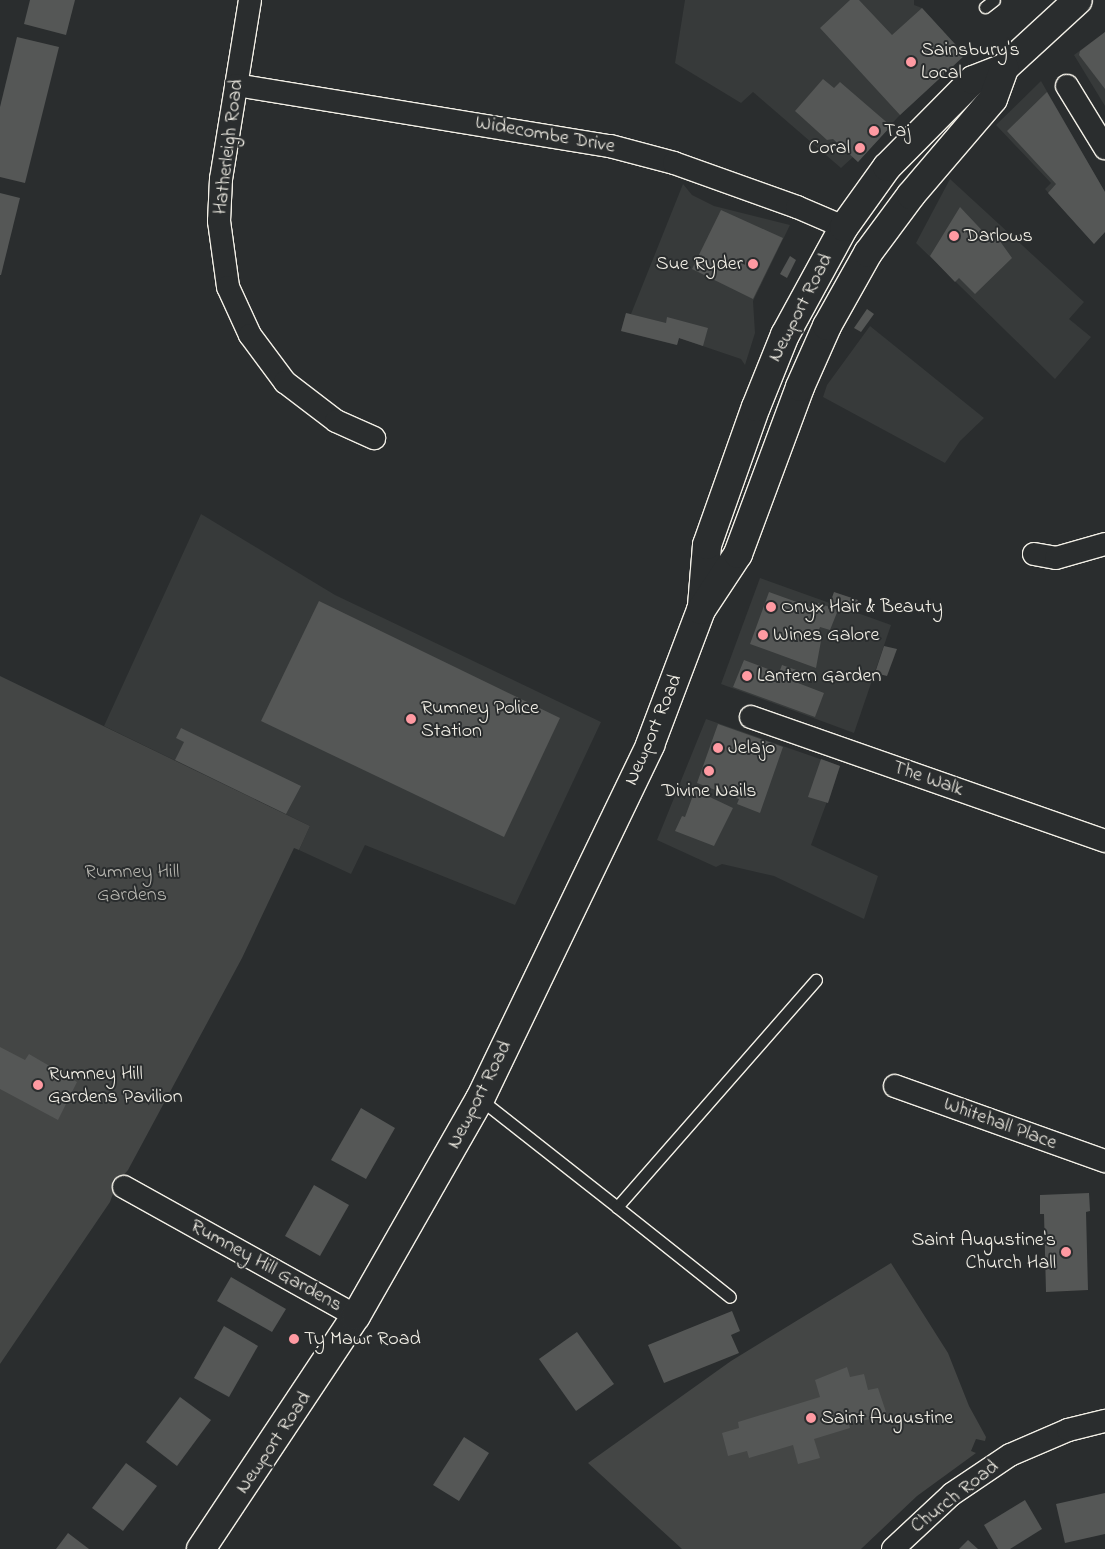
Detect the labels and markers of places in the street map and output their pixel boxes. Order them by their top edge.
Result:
place label: Sainsbury's Local [921,39,1020,86]
marker: Sainsbury's Local [905,56,917,68]
place label: Taj [884,119,910,143]
marker: Taj [868,125,880,137]
place label: Coral [808,136,850,160]
marker: Coral [854,142,866,154]
place label: Darlows [964,224,1033,248]
marker: Darlows [948,230,960,242]
place label: Sue Ryder [656,252,743,276]
marker: Sue Ryder [747,258,759,270]
place label: Onyx Hair & Beauty [781,595,943,619]
marker: Onyx Hair & Beauty [765,601,777,613]
place label: Wines Galore [773,623,879,647]
marker: Wines Galore [757,629,769,641]
place label: Lantern Garden [757,664,881,688]
marker: Lantern Garden [741,670,753,682]
place label: Rumney Police Station [421,696,539,743]
marker: Rumney Police Station [405,713,417,725]
place label: Jelajo [728,736,775,760]
marker: Jelajo [712,742,724,754]
marker: Divine Nails [703,765,715,777]
place label: Divine Nails [662,779,756,803]
place label: Rumney Hill Gardens Pavilion [48,1062,182,1109]
marker: Rumney Hill Gardens Pavilion [32,1079,44,1091]
place label: Saint Augustine's Church Hall [912,1228,1056,1275]
marker: Saint Augustine's Church Hall [1060,1246,1072,1258]
place label: Ty Mawr Road [304,1327,421,1351]
marker: Ty Mawr Road [288,1333,300,1345]
place label: Saint Augustine [821,1406,953,1430]
marker: Saint Augustine [805,1412,817,1424]

